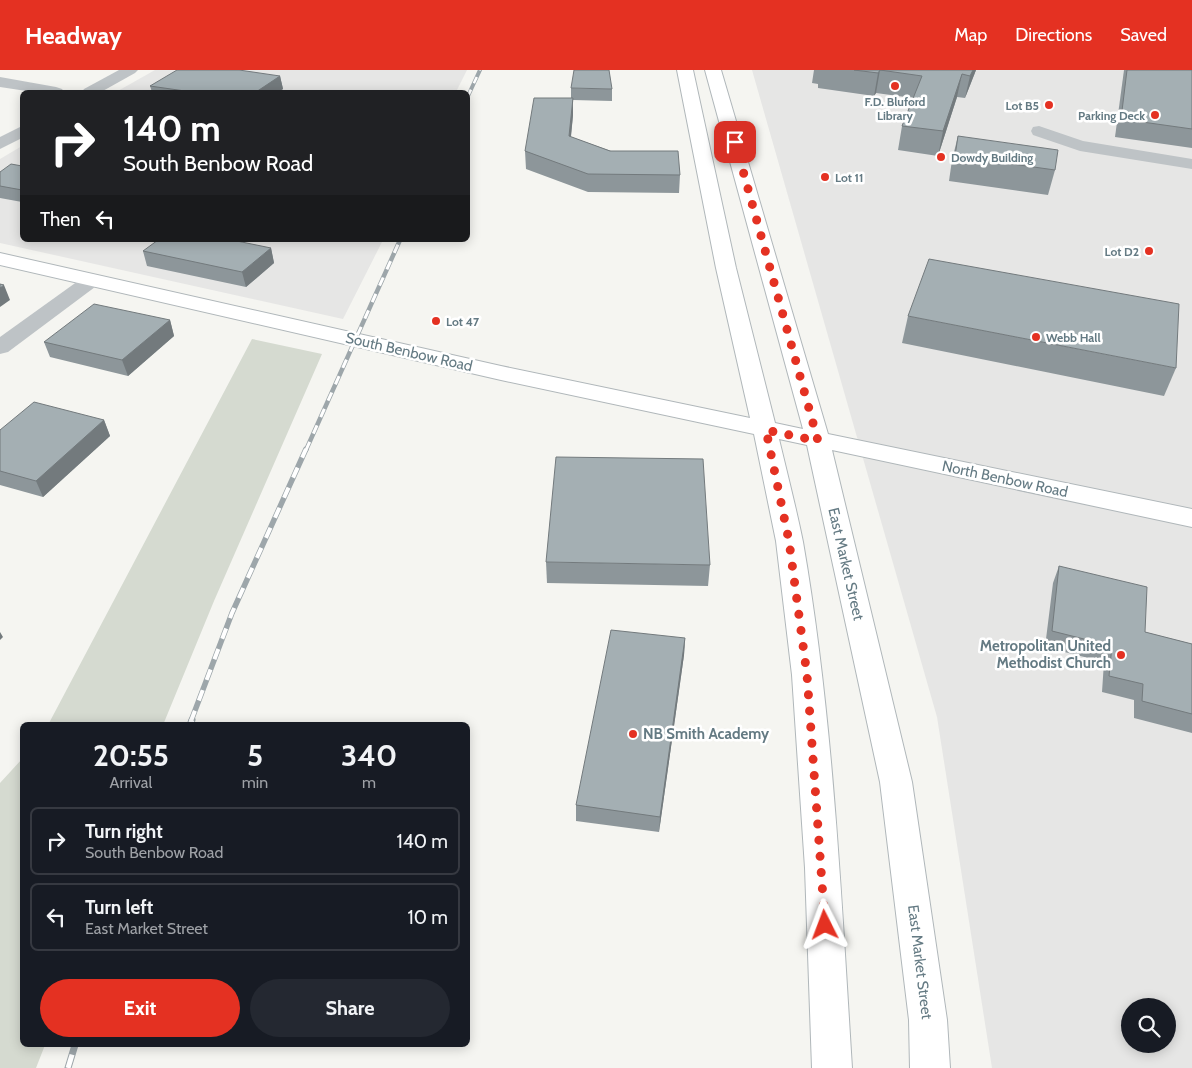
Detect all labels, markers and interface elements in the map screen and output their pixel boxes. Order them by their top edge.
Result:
text: Headway [25,21,122,50]
text: Map [954,24,987,46]
text: Directions [1015,24,1092,46]
text: Saved [1120,24,1167,46]
marker: F.D. Bluford Library [889,80,901,92]
place label: F.D. Bluford Library [865,94,926,123]
place label: Lot B5 [1006,98,1039,113]
marker: Lot B5 [1043,99,1055,111]
text: 140 m [123,107,221,150]
place label: Parking Deck [1078,108,1145,123]
marker: Parking Deck [1149,109,1161,121]
icon: right [40,110,105,175]
pin [714,121,756,163]
icon: arrive [721,128,749,156]
text: South Benbow Road [123,150,313,177]
place label: Dowdy Building [951,150,1033,165]
marker: Dowdy Building [935,151,947,163]
place label: Lot 11 [835,170,863,185]
marker: Lot 11 [819,171,831,183]
icon: left [91,205,119,233]
text: Then [40,208,81,231]
place label: Lot D2 [1104,244,1139,259]
marker: Lot D2 [1143,245,1155,257]
place label: Lot 47 [446,314,480,329]
marker: Lot 47 [430,315,442,327]
street label: South Benbow Road [344,329,474,375]
place label: Webb Hall [1046,330,1101,345]
marker: Webb Hall [1030,331,1042,343]
street label: North Benbow Road [940,457,1070,501]
street label: East Market Street [824,506,868,622]
place label: Metropolitan United Methodist Church [980,637,1111,672]
marker: Metropolitan United Methodist Church [1115,649,1127,661]
place label: NB Smith Academy [643,725,770,743]
marker: NB Smith Academy [627,728,639,740]
text: 20:55 [93,737,169,774]
text: 5 [247,737,263,774]
text: 340 [341,737,397,774]
text: Arrival [110,773,152,792]
text: min [242,773,268,792]
text: m [362,773,376,792]
text: Turn right [85,820,163,843]
icon: right [42,827,70,855]
text: 140 m [397,830,448,853]
text: South Benbow Road [85,843,223,862]
text: Turn left [85,896,153,919]
position arrow [798,898,850,950]
icon: left [42,903,70,931]
street label: East Market Street [904,904,936,1020]
text: 10 m [408,906,448,929]
text: East Market Street [85,919,208,938]
button: Exit [40,979,240,1037]
button: Share [250,979,450,1037]
map controls [1121,998,1176,1053]
button: search [1121,998,1176,1053]

